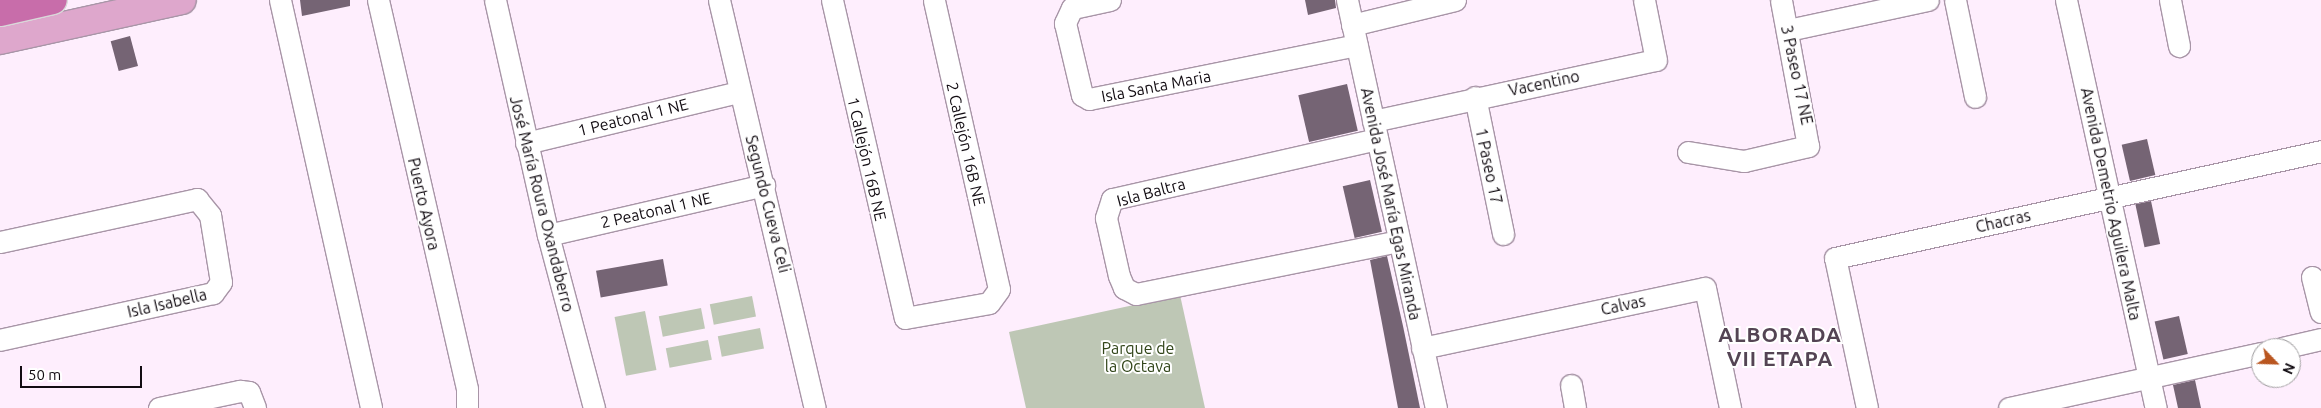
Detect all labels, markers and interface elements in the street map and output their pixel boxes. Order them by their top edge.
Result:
street label: 3 Paseo 17 NE [1777,23,1817,127]
street label: Isla Santa Maria [1100,66,1212,106]
street label: Vacentino [1507,66,1581,100]
street label: 2 Callejón 16B NE [942,80,990,208]
street label: Avenida José María Egas Miranda [1357,86,1425,322]
street label: Avenida Demetrio Aguilera Malta [2077,86,2145,322]
street label: José María Roura Oxandaberro [506,94,578,314]
street label: 1 Peatonal 1 NE [576,94,690,140]
street label: 1 Callejón 16B NE [843,95,891,223]
street label: 1 Paseo 17 [1472,126,1506,206]
street label: Segundo Cueva Celi [742,133,794,275]
street label: Puerto Ayora [404,156,444,252]
street label: Isla Baltra [1115,174,1187,210]
street label: 2 Peatonal 1 NE [599,188,713,232]
street label: Chacras [1974,205,2032,237]
street label: Isla Isabella [125,285,209,321]
street label: Calvas [1599,291,1647,319]
district label: ALBORADA VII ETAPA [1717,321,1843,371]
park label: Parque de la Octava [1102,338,1174,376]
north arrow [2251,338,2301,388]
scale bar [22,356,145,388]
text: N [2279,361,2298,377]
text: 50 m [28,366,61,383]

